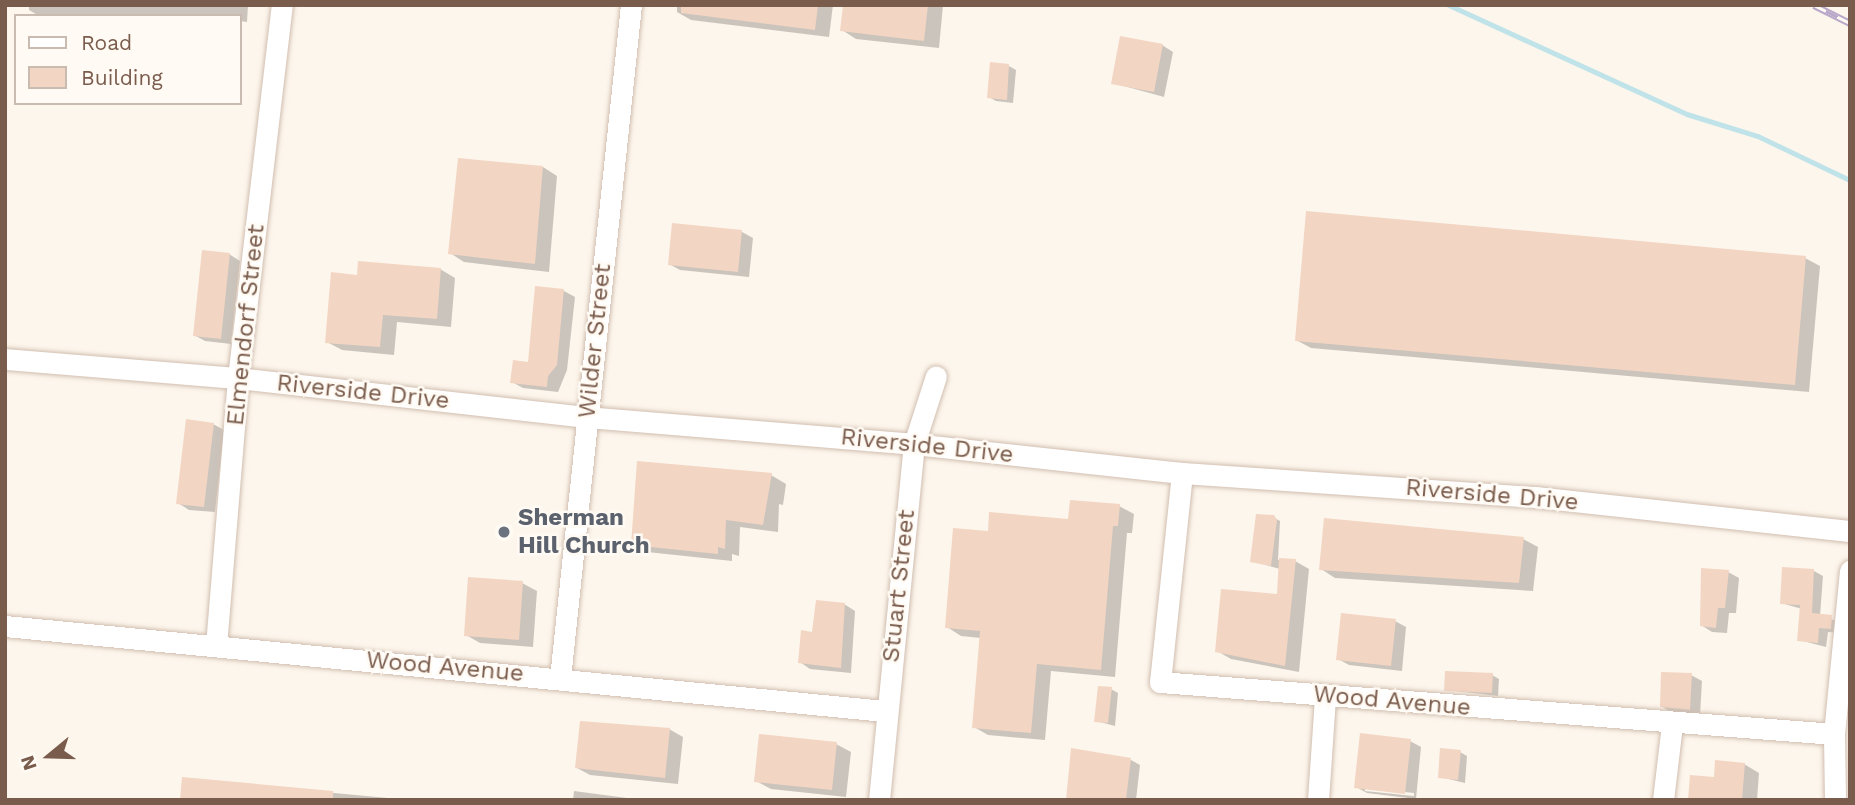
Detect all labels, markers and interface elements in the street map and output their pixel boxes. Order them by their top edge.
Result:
legend [14,14,242,105]
text: Road [81,30,132,55]
text: Building [81,65,163,90]
street label: Elmendorf Street [221,222,271,428]
street label: Wilder Street [573,262,617,420]
street label: Riverside Drive [275,369,451,415]
street label: Riverside Drive [839,423,1015,469]
street label: Riverside Drive [1404,473,1580,517]
place label: Sherman Hill Church [518,504,650,560]
street label: Stuart Street [877,508,921,664]
marker: Sherman Hill Church [496,524,512,540]
street label: Wood Avenue [364,646,526,688]
street label: Wood Avenue [1311,680,1473,722]
north arrow [14,721,84,791]
text: N [16,753,42,773]

